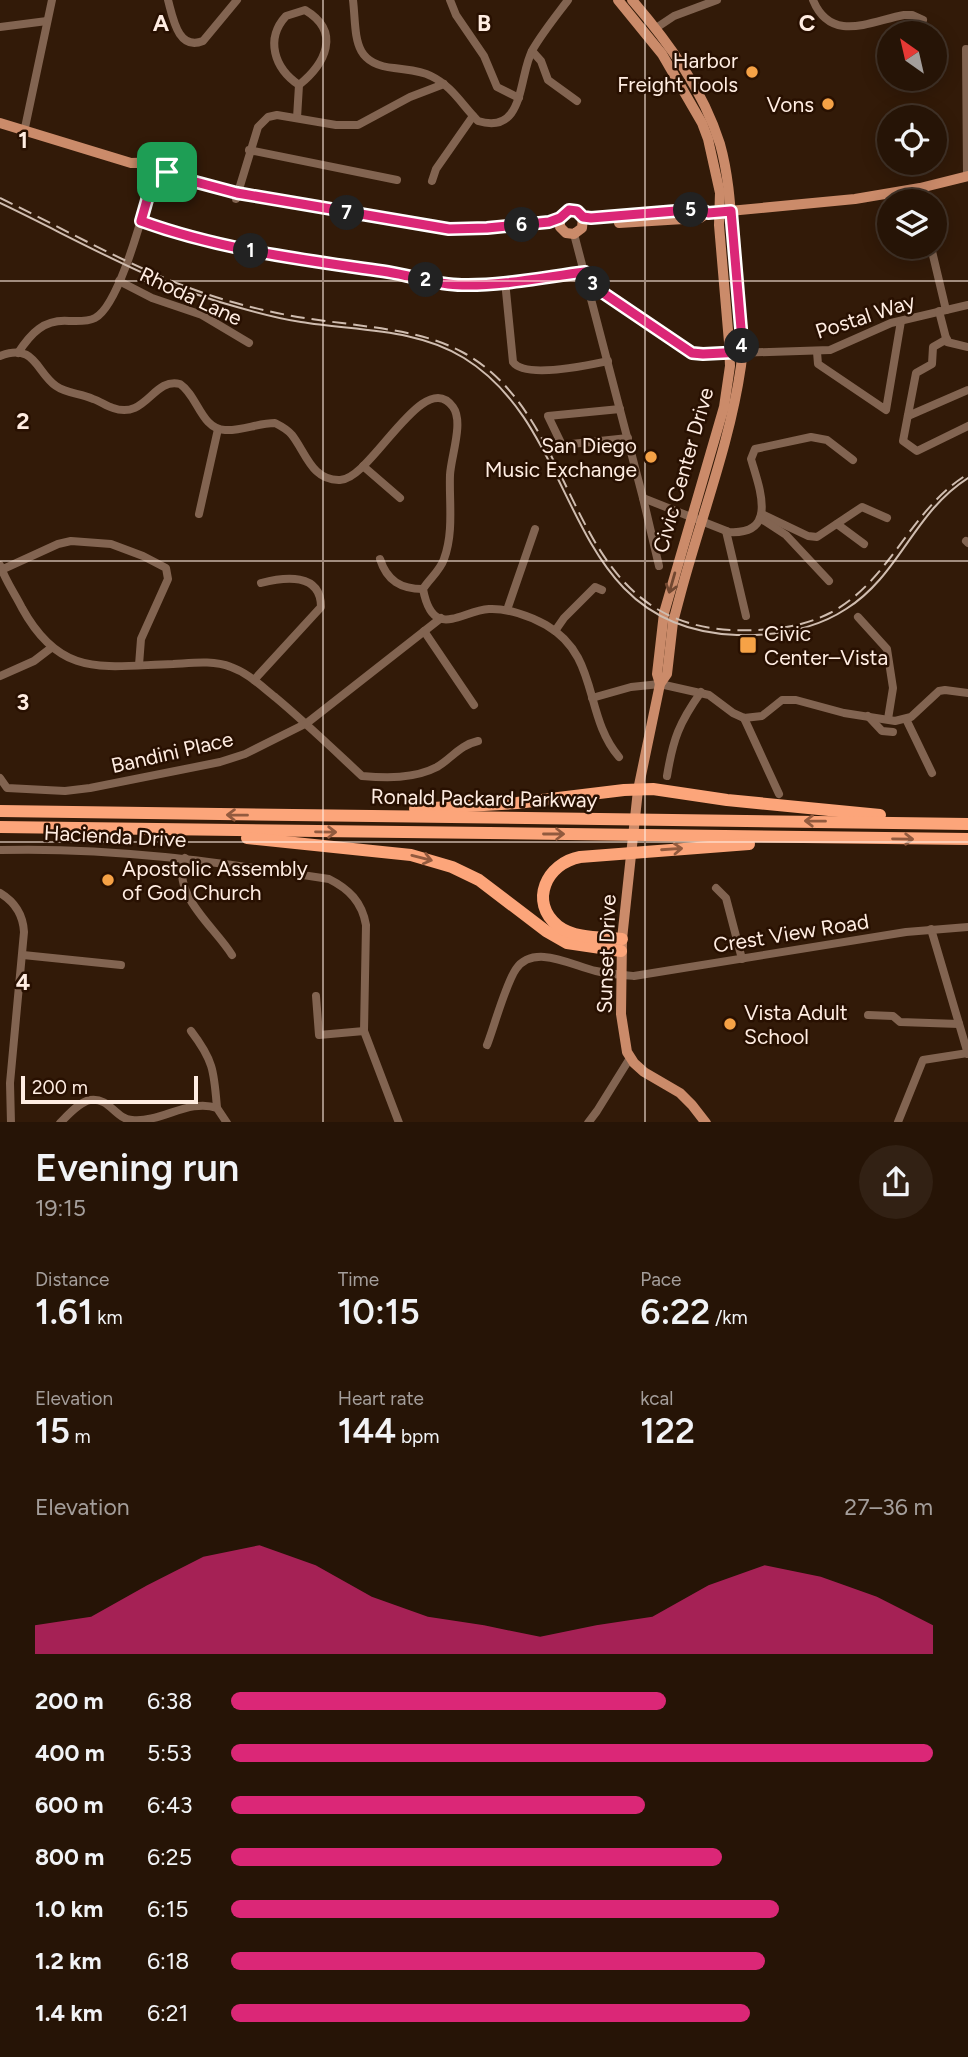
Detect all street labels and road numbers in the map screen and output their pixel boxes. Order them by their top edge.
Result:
street label: Rhoda Lane [136,261,246,331]
street label: Postal Way [812,288,918,344]
street label: Civic Center Drive [647,384,719,556]
street label: Bandini Place [109,726,235,778]
street label: Ronald Packard Parkway [370,784,598,812]
street label: Hacienda Drive [43,820,187,852]
street label: Sunset Drive [591,894,621,1014]
street label: Crest View Road [711,908,871,958]

